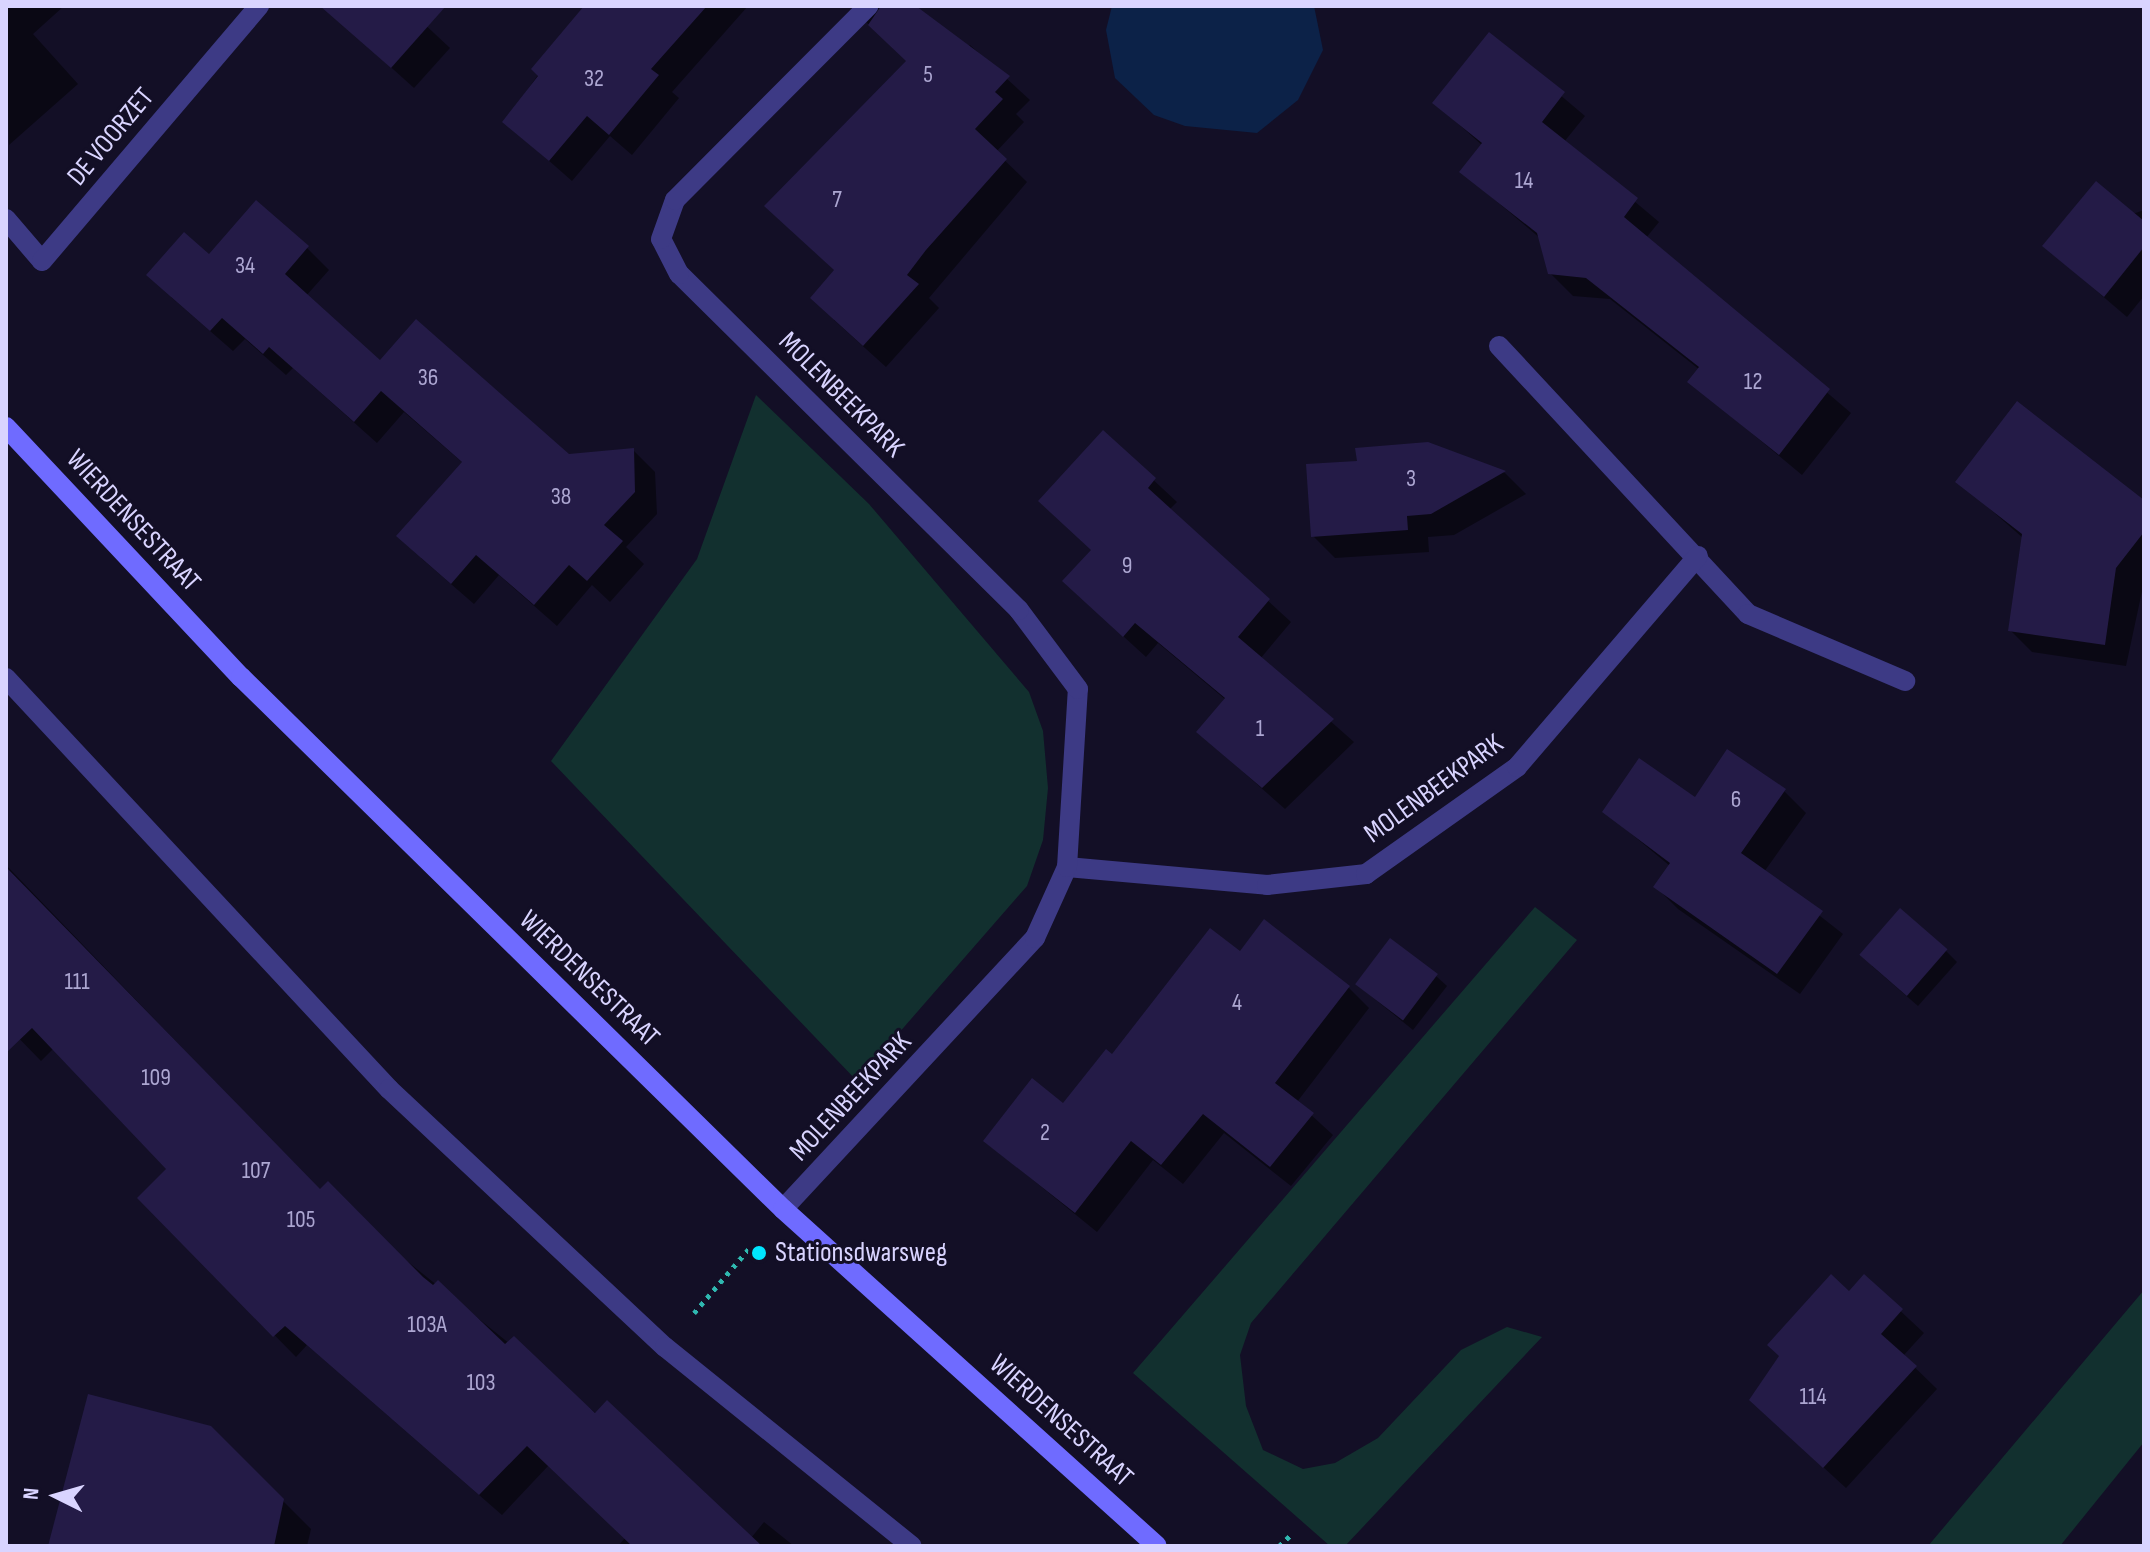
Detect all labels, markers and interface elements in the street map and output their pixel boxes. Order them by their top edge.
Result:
house number: 5 [923,61,933,89]
house number: 32 [584,65,604,93]
street label: DE VOORZET [60,81,162,193]
house number: 14 [1515,167,1533,195]
house number: 7 [832,186,842,214]
house number: 34 [235,252,255,280]
street label: MOLENBEEKPARK [771,325,911,465]
house number: 36 [418,364,438,392]
house number: 12 [1744,368,1762,396]
street label: WIERDENSESTRAAT [59,443,207,599]
house number: 3 [1406,465,1416,493]
house number: 38 [551,483,571,511]
house number: 9 [1122,552,1132,580]
house number: 1 [1256,715,1264,743]
street label: MOLENBEEKPARK [1358,727,1510,851]
house number: 6 [1731,786,1741,814]
street label: WIERDENSESTRAAT [512,904,666,1054]
house number: 111 [64,968,90,996]
house number: 4 [1232,989,1242,1017]
street label: MOLENBEEKPARK [783,1026,919,1168]
house number: 109 [141,1064,171,1092]
house number: 2 [1040,1119,1050,1147]
house number: 107 [242,1157,270,1185]
house number: 105 [287,1206,315,1234]
place label: Stationsdwarsweg [775,1236,947,1270]
marker: Stationsdwarsweg [750,1244,768,1262]
house number: 103A [407,1311,447,1339]
street label: WIERDENSESTRAAT [982,1348,1140,1494]
house number: 103 [466,1369,496,1397]
house number: 114 [1800,1383,1826,1411]
north arrow [16,1456,96,1536]
text: N [18,1487,46,1501]

